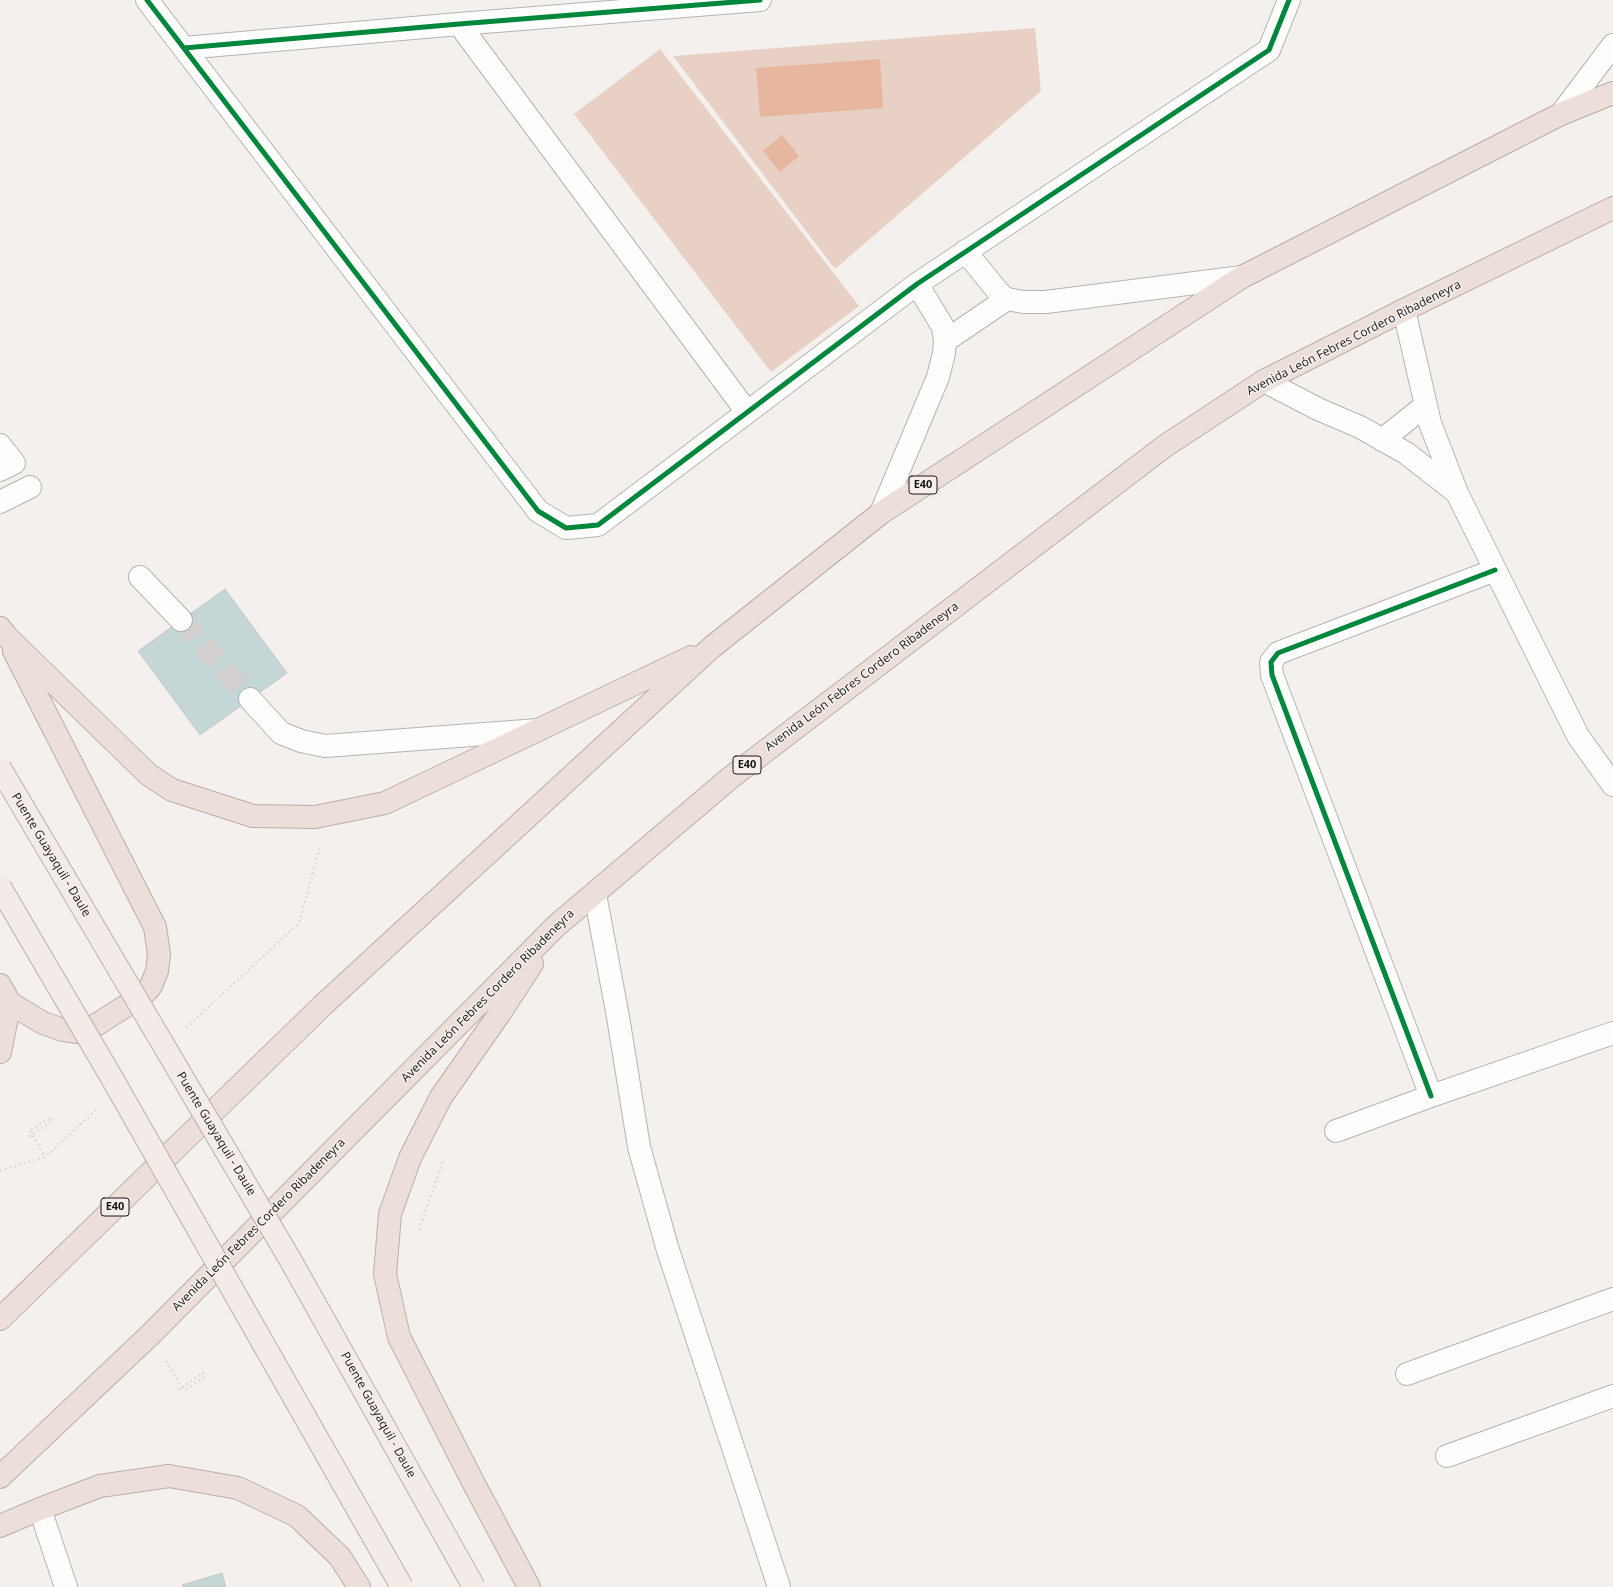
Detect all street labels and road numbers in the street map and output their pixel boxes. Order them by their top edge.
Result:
street label: Avenida León Febres Cordero Ribadeneyra [1244,277,1464,399]
road number: E40 [909,476,937,494]
street label: Avenida León Febres Cordero Ribadeneyra [762,599,962,755]
road number: E40 [733,756,761,774]
street label: Puente Guayaquil - Daule [8,791,94,919]
street label: Avenida León Febres Cordero Ribadeneyra [399,907,577,1085]
street label: Puente Guayaquil - Daule [173,1070,259,1198]
street label: Avenida León Febres Cordero Ribadeneyra [170,1136,348,1314]
road number: E40 [101,1198,129,1216]
street label: Puente Guayaquil - Daule [337,1350,419,1480]

